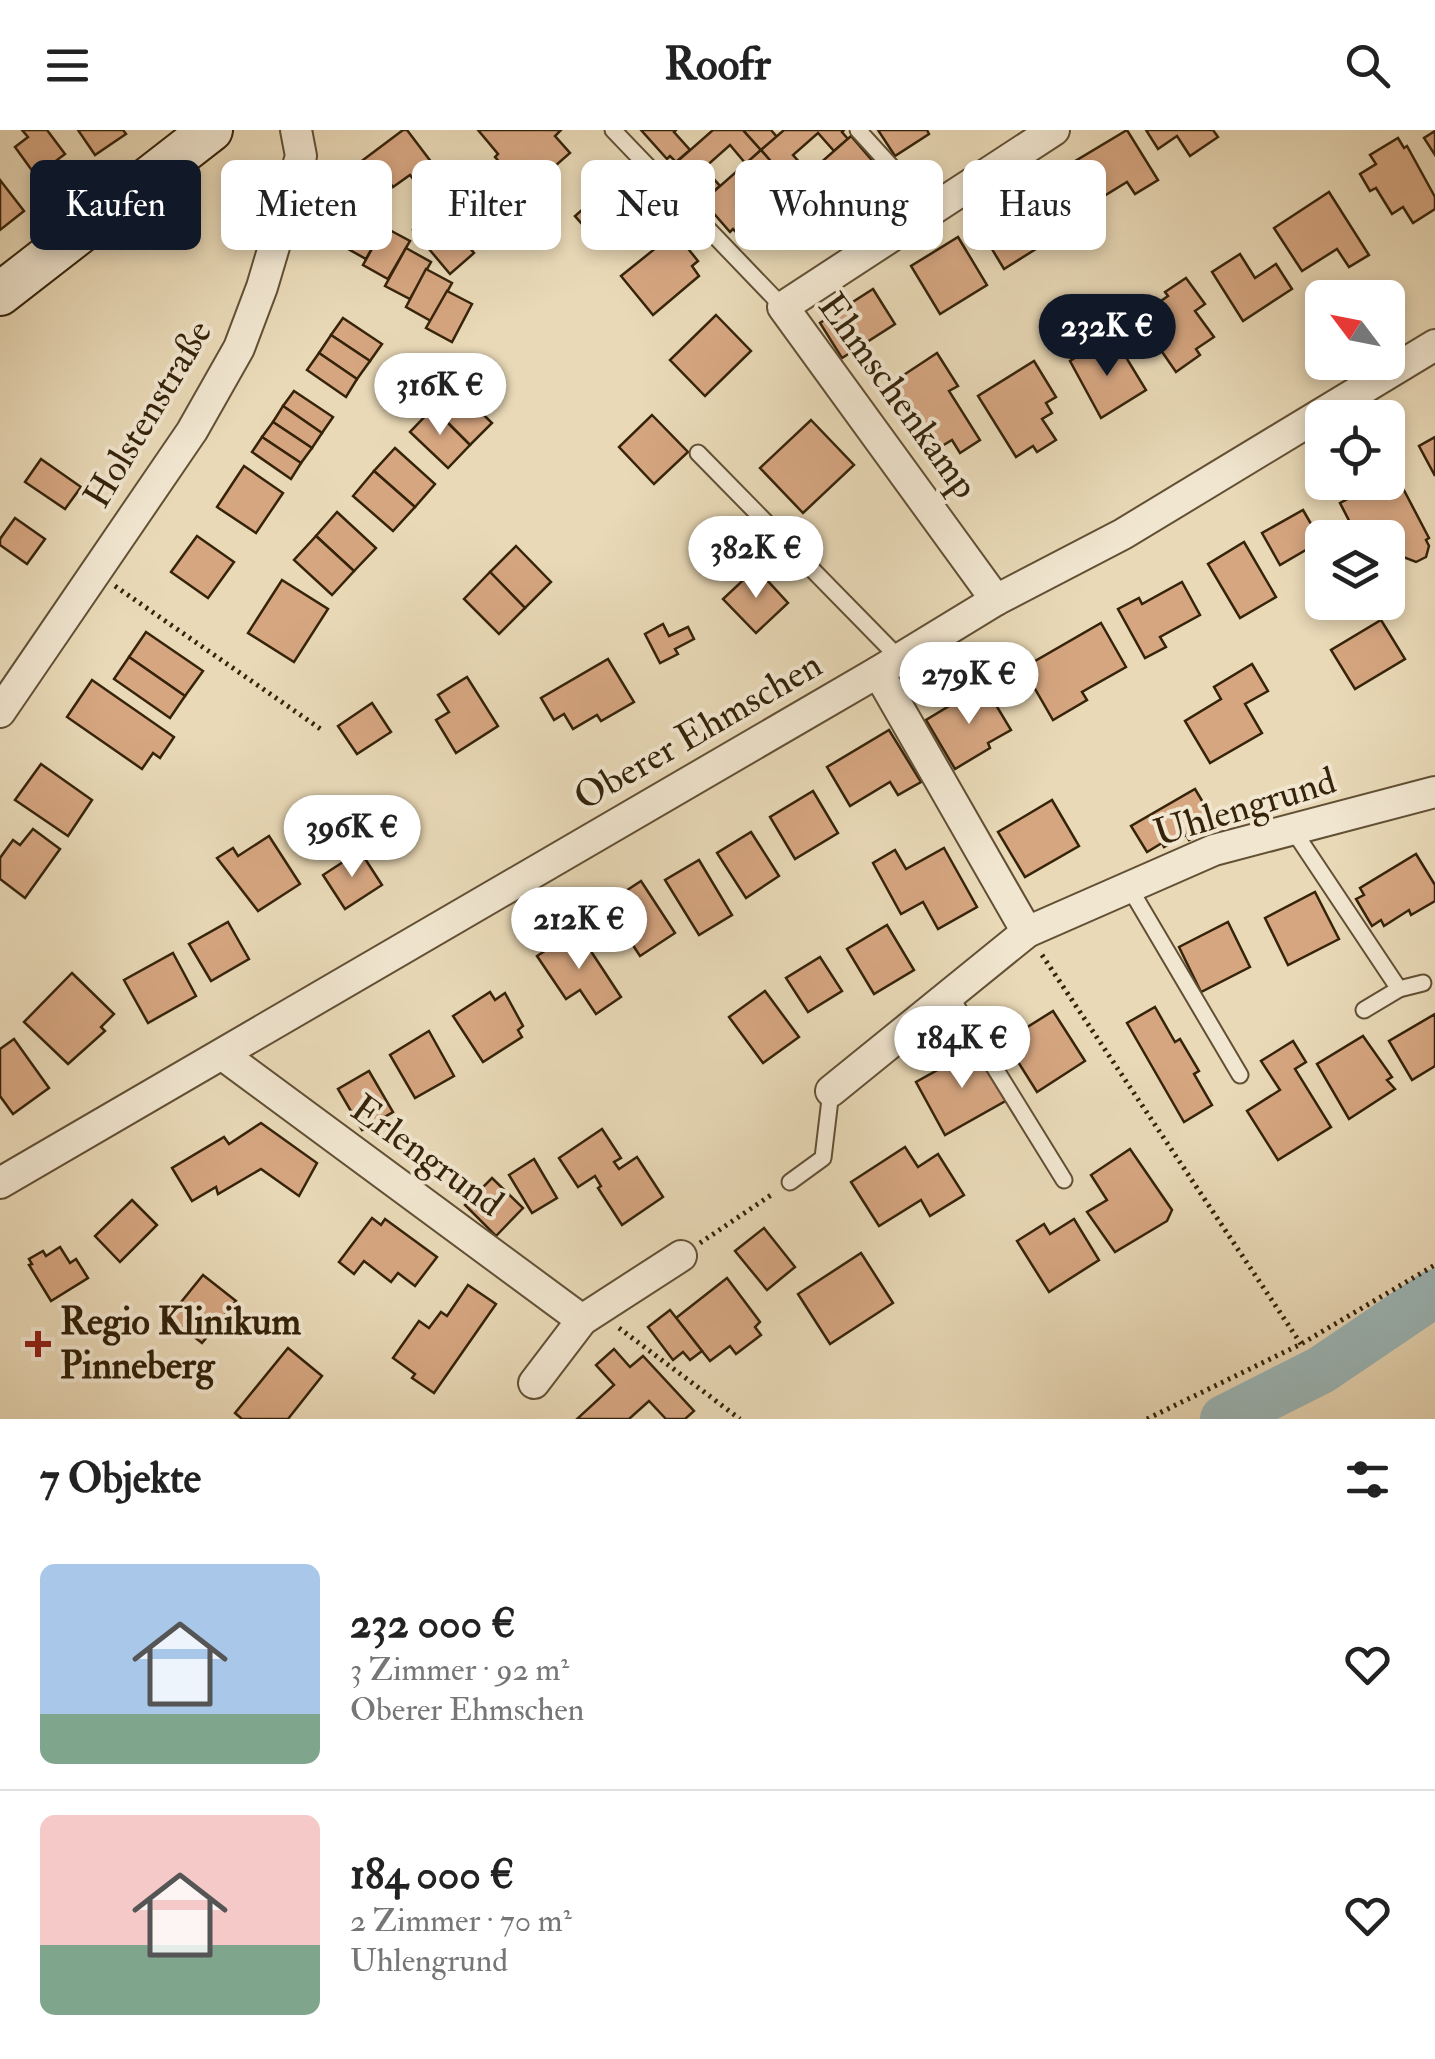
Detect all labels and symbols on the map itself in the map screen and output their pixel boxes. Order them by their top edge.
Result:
north arrow [1305,280,1405,380]
street label: Ehmschenkamp [807,284,989,508]
pin: 232K € [1026,294,1188,379]
street label: Holstenstraße [73,311,223,517]
pin: 316K € [359,353,521,438]
pin: 382K € [675,516,837,601]
street label: Oberer Ehmschen [566,641,830,821]
pin: 279K € [888,642,1050,727]
street label: Uhlengrund [1148,757,1342,857]
pin: 396K € [271,795,433,880]
pin: 212K € [498,887,660,972]
pin: 184K € [881,1006,1043,1091]
street label: Erlengrund [341,1085,513,1228]
place label: Regio Klinikum Pinneberg [60,1298,301,1390]
marker: Regio Klinikum Pinneberg [25,1331,51,1357]

